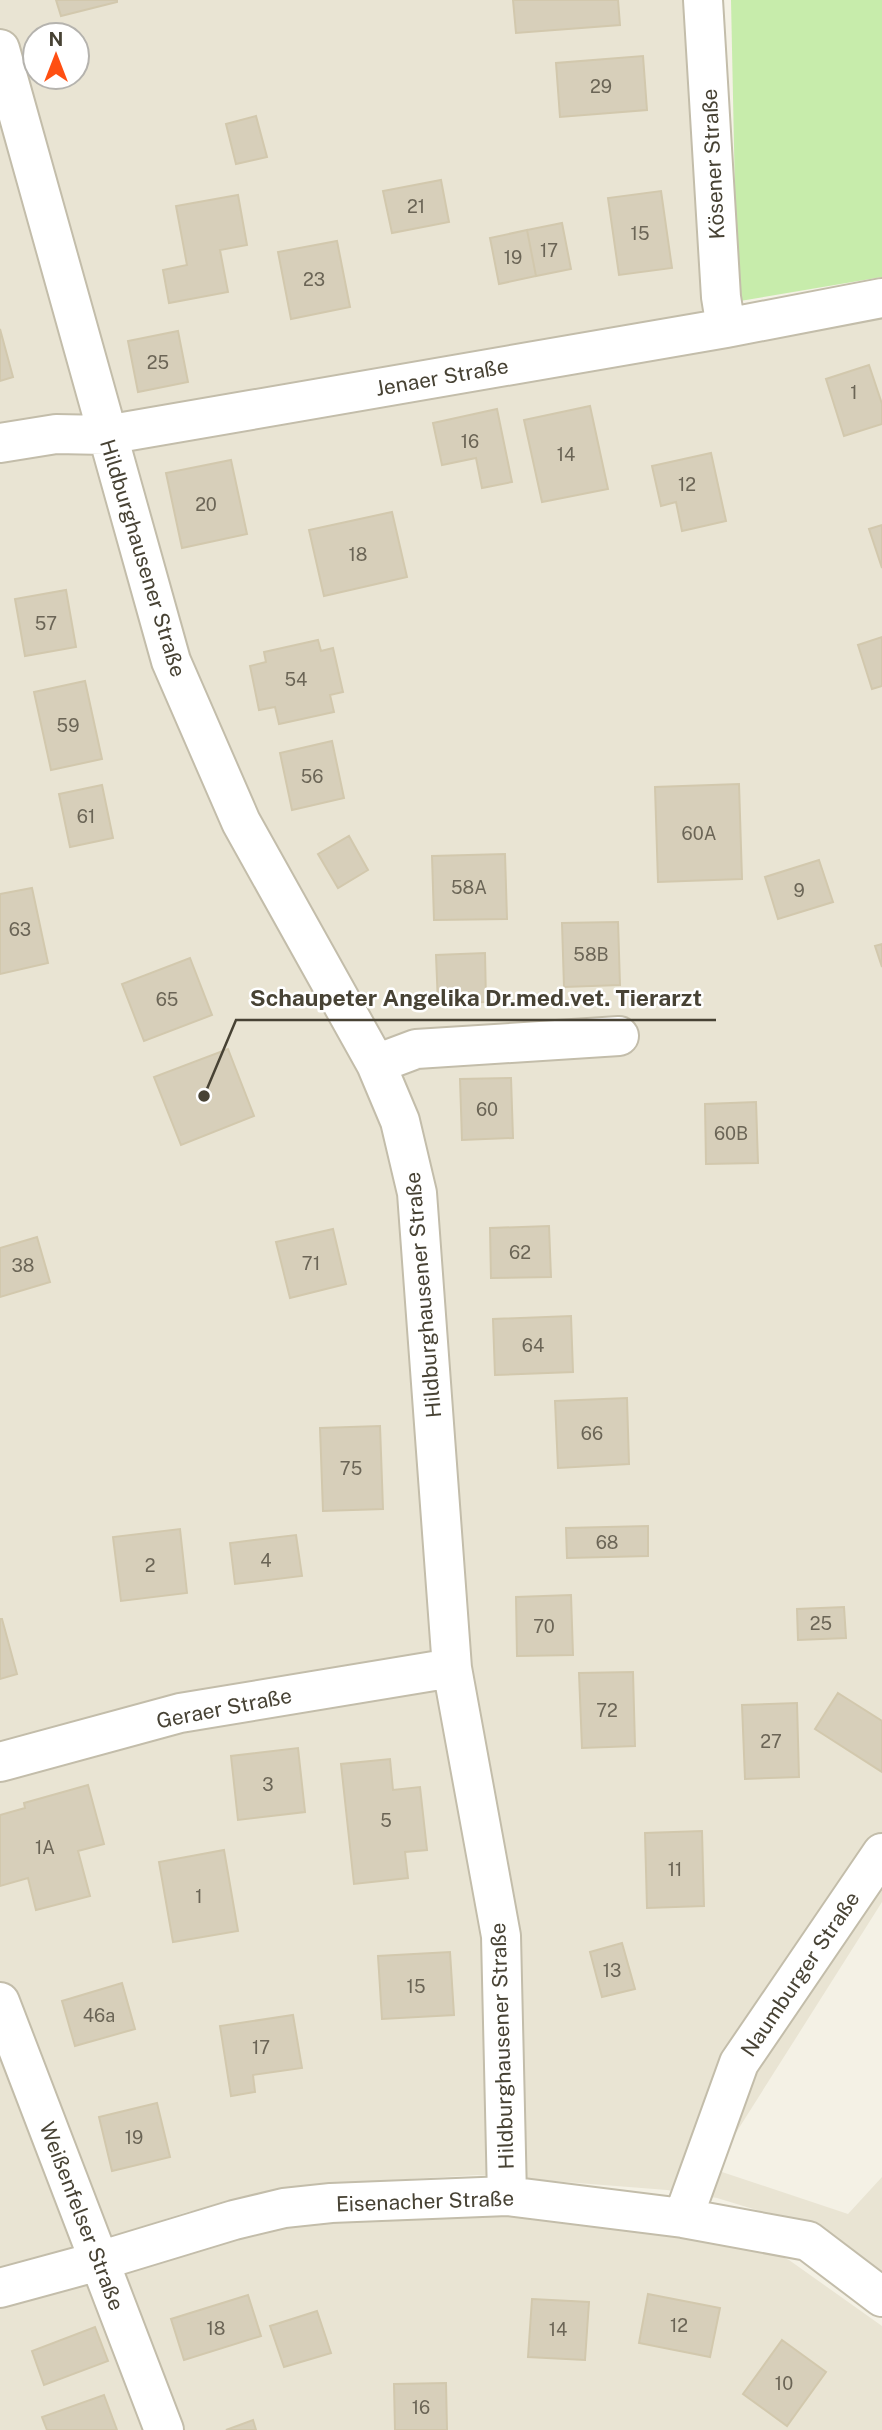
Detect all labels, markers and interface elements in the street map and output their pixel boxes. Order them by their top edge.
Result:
north arrow [21,21,91,91]
text: N [49,28,63,50]
house number: 29 [590,76,612,97]
street label: Kösener Straße [697,88,729,240]
house number: 21 [407,196,425,217]
house number: 15 [631,223,649,244]
house number: 17 [540,240,558,261]
house number: 19 [504,247,522,268]
house number: 23 [303,269,325,290]
house number: 25 [147,352,169,373]
street label: Jenaer Straße [374,353,510,401]
house number: 1 [850,382,858,403]
house number: 16 [461,431,479,452]
street label: Hildburghausener Straße [95,436,191,680]
house number: 14 [557,444,575,465]
house number: 12 [678,474,696,495]
house number: 20 [195,494,217,515]
house number: 18 [349,544,367,565]
house number: 57 [35,613,57,634]
house number: 54 [285,669,307,690]
house number: 59 [57,715,79,736]
house number: 56 [301,766,323,787]
house number: 61 [77,806,95,827]
house number: 60A [682,823,717,844]
house number: 58A [451,877,487,898]
house number: 9 [793,880,805,901]
house number: 63 [9,919,31,940]
house number: 58B [573,944,609,965]
callout: Schaupeter Angelika Dr.med.vet. Tierarzt [236,976,716,1020]
text: Schaupeter Angelika Dr.med.vet. Tierarzt [250,984,702,1011]
house number: 65 [156,989,178,1010]
house number: 60 [476,1099,498,1120]
house number: 60B [714,1123,748,1144]
street label: Hildburghausener Straße [400,1171,446,1419]
house number: 62 [509,1242,531,1263]
house number: 71 [302,1253,320,1274]
house number: 38 [12,1255,34,1276]
house number: 64 [522,1335,544,1356]
house number: 66 [581,1423,603,1444]
house number: 75 [340,1458,362,1479]
house number: 68 [596,1532,618,1553]
house number: 4 [260,1550,272,1571]
house number: 2 [145,1555,155,1576]
house number: 25 [810,1613,832,1634]
house number: 70 [533,1616,555,1637]
street label: Geraer Straße [154,1683,294,1733]
house number: 72 [596,1700,618,1721]
house number: 27 [760,1731,782,1752]
house number: 3 [262,1774,274,1795]
house number: 5 [380,1810,392,1831]
house number: 1A [35,1837,55,1858]
house number: 11 [668,1859,682,1880]
house number: 1 [195,1886,203,1907]
street label: Naumburger Straße [735,1887,865,2061]
street label: Hildburghausener Straße [485,1922,519,2170]
house number: 13 [603,1960,621,1981]
house number: 15 [407,1976,425,1997]
house number: 46a [83,2005,115,2026]
house number: 17 [252,2037,270,2058]
street label: Weißenfelser Straße [35,2118,129,2314]
house number: 19 [125,2127,143,2148]
street label: Eisenacher Straße [335,2185,515,2217]
house number: 12 [670,2315,688,2336]
house number: 18 [207,2318,225,2339]
house number: 14 [549,2319,567,2340]
house number: 10 [775,2373,793,2394]
house number: 16 [412,2397,430,2418]

